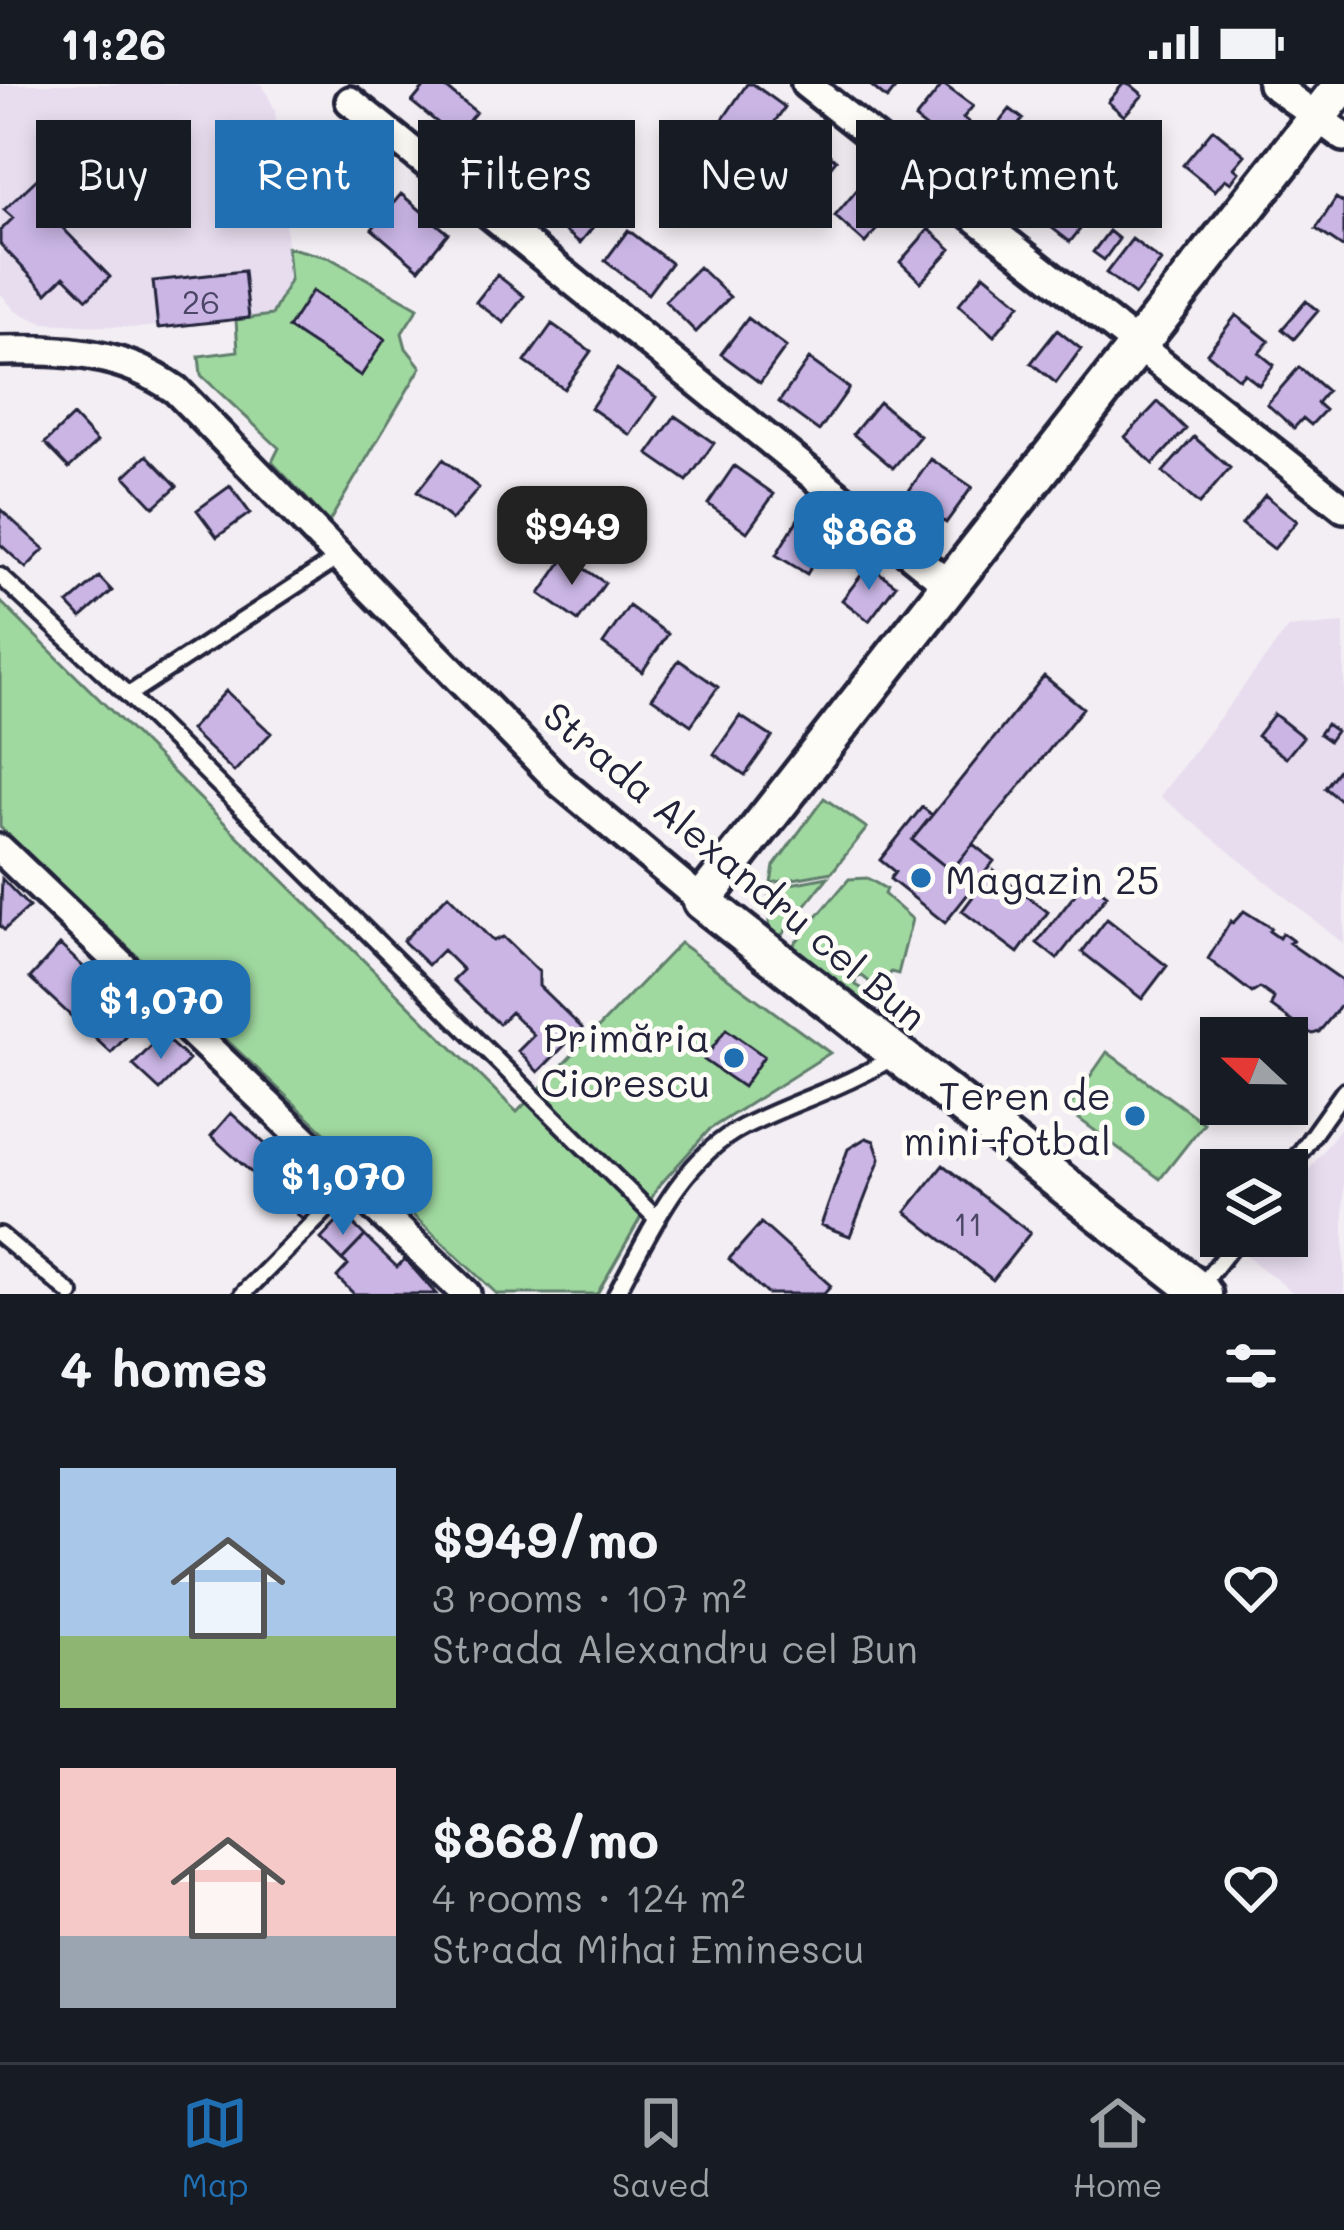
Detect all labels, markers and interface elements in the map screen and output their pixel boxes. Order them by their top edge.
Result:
text: 11:26 [60,13,167,71]
chip: Buy [36,120,191,228]
chip: Rent [215,120,394,228]
chip: Filters [418,120,635,228]
chip: New [659,120,832,228]
chip: Apartment [856,120,1162,228]
house number: 26 [182,279,220,322]
pin: $949 [501,486,643,588]
pin: $868 [798,491,940,593]
text: $949 [524,499,620,550]
text: $868 [821,504,917,555]
street label: Strada Alexandru cel Bun [534,689,938,1041]
place label: Magazin 25 [945,853,1159,905]
marker: Magazin 25 [908,865,934,891]
pin: $1,070 [63,960,259,1062]
text: $1,070 [98,973,224,1024]
place label: Primăria Ciorescu [540,1011,710,1107]
north arrow [1200,1017,1308,1125]
map controls [1200,1017,1308,1257]
marker: Primăria Ciorescu [721,1045,747,1071]
place label: Teren de mini-fotbal [904,1069,1111,1165]
marker: Teren de mini-fotbal [1122,1103,1148,1129]
pin: $1,070 [245,1136,441,1238]
text: $1,070 [280,1149,406,1200]
button: layers [1200,1149,1308,1257]
house number: 11 [953,1201,983,1244]
text: 4 homes [60,1333,268,1400]
icon: filters [1218,1333,1284,1399]
text: $949/mo [432,1504,658,1571]
icon: home [156,1516,300,1660]
icon: heart [1218,1555,1284,1621]
text: 3 rooms · 107 m² [432,1571,747,1622]
text: Strada Alexandru cel Bun [432,1622,918,1673]
text: $868/mo [432,1804,659,1871]
icon: home [156,1816,300,1960]
icon: heart [1218,1855,1284,1921]
text: 4 rooms · 124 m² [432,1871,746,1922]
text: Strada Mihai Eminescu [432,1922,865,1973]
tab: Map [181,2090,249,2205]
tab: Saved [612,2090,710,2205]
tab: Home [1073,2090,1162,2205]

